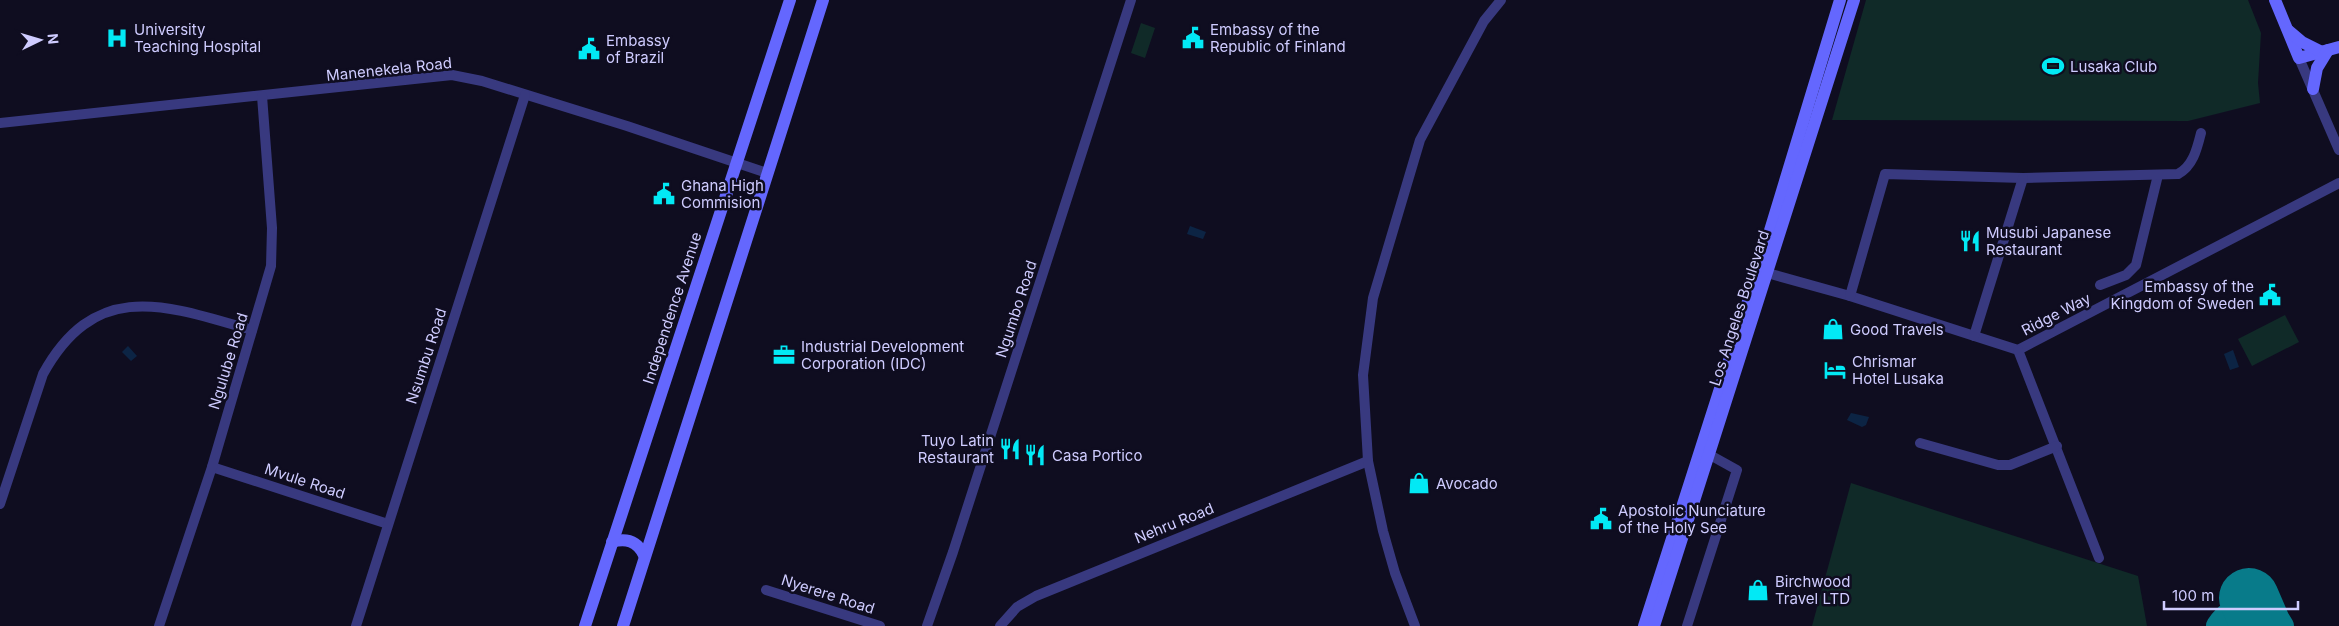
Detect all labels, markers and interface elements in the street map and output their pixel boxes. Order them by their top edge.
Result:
north arrow [15,15,65,65]
place label: University Teaching Hospital [134,20,261,56]
place label: Embassy of the Republic of Finland [1210,20,1346,56]
hospital icon: University Teaching Hospital [104,25,130,51]
public building icon: Embassy of the Republic of Finland [1180,25,1206,51]
place label: Embassy of Brazil [606,31,671,67]
text: N [45,33,62,45]
public building icon: Embassy of Brazil [576,36,602,62]
street label: Manenekela Road [325,53,453,85]
sports icon: Lusaka Club [2040,53,2066,79]
place label: Lusaka Club [2070,57,2157,76]
place label: Ghana High Commision [681,176,764,212]
public building icon: Ghana High Commision [651,181,677,207]
place label: Musubi Japanese Restaurant [1986,223,2111,259]
street label: Los Angeles Boulevard [1705,228,1773,388]
restaurant icon: Musubi Japanese Restaurant [1957,228,1983,254]
street label: Independence Avenue [638,230,706,386]
street label: Ngumbo Road [991,258,1041,360]
place label: Embassy of the Kingdom of Sweden [2111,277,2254,313]
public building icon: Embassy of the Kingdom of Sweden [2257,282,2283,308]
street label: Ridge Way [2018,288,2094,340]
street label: Nsumbu Road [402,306,450,406]
street label: Ngulube Road [204,310,252,412]
shop icon: Good Travels [1820,316,1846,342]
place label: Good Travels [1850,320,1944,339]
place label: Industrial Development Corporation (IDC) [801,337,964,373]
office icon: Industrial Development Corporation (IDC) [771,342,797,368]
place label: Chrismar Hotel Lusaka [1852,352,1944,388]
hotel icon: Chrismar Hotel Lusaka [1822,357,1848,383]
place label: Tuyo Latin Restaurant [918,431,994,467]
restaurant icon: Tuyo Latin Restaurant [997,436,1023,462]
restaurant icon: Casa Portico [1022,442,1048,468]
place label: Casa Portico [1052,446,1142,465]
street label: Mvule Road [262,459,348,503]
shop icon: Avocado [1406,470,1432,496]
place label: Avocado [1436,474,1498,493]
street label: Nehru Road [1132,498,1216,548]
place label: Apostolic Nunciature of the Holy See [1618,501,1766,537]
public building icon: Apostolic Nunciature of the Holy See [1588,506,1614,532]
street label: Nyerere Road [779,570,877,618]
place label: Birchwood Travel LTD [1775,572,1850,608]
shop icon: Birchwood Travel LTD [1745,577,1771,603]
scale bar [2164,578,2298,610]
text: 100 m [2172,586,2214,605]

